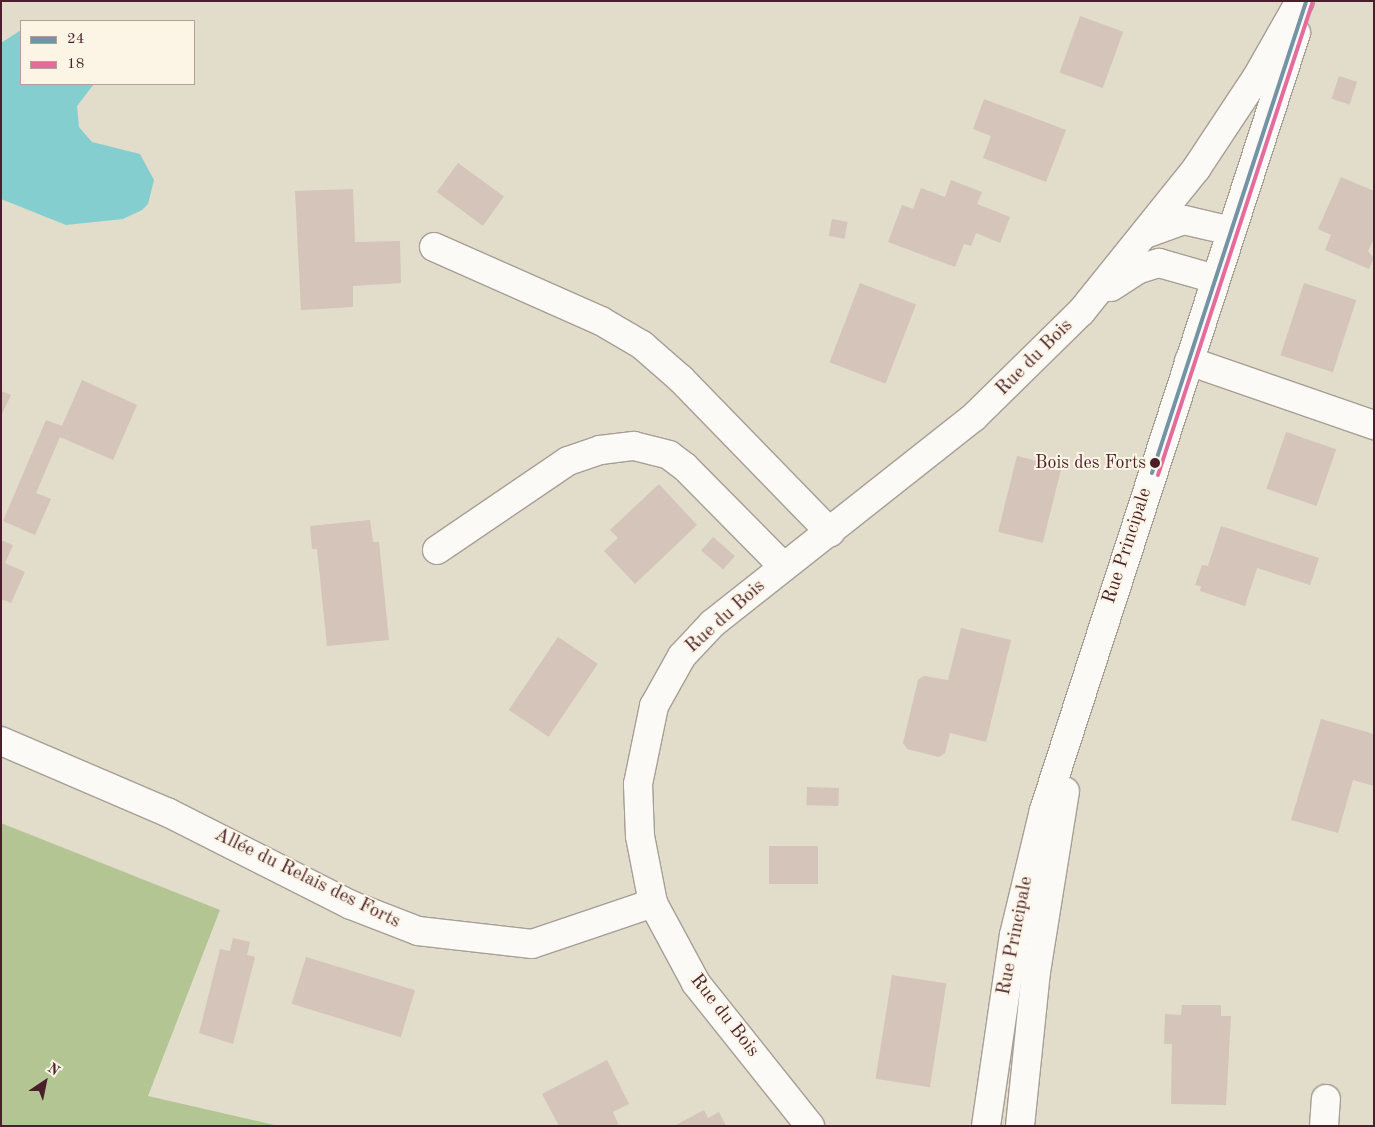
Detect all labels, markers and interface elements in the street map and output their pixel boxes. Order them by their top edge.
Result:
legend [20,20,195,85]
text: 24 [67,32,84,47]
text: 18 [67,57,84,72]
street label: Rue du Bois [992,315,1078,401]
place label: Bois des Forts [1035,452,1146,474]
marker: Bois des Forts [1150,458,1160,468]
street label: Rue Principale [1099,485,1157,607]
street label: Rue du Bois [682,575,770,659]
street label: Allée du Relais des Forts [210,824,404,934]
street label: Rue Principale [993,875,1039,997]
street label: Rue du Bois [685,970,763,1062]
north arrow [20,1057,70,1107]
text: N [45,1061,62,1078]

